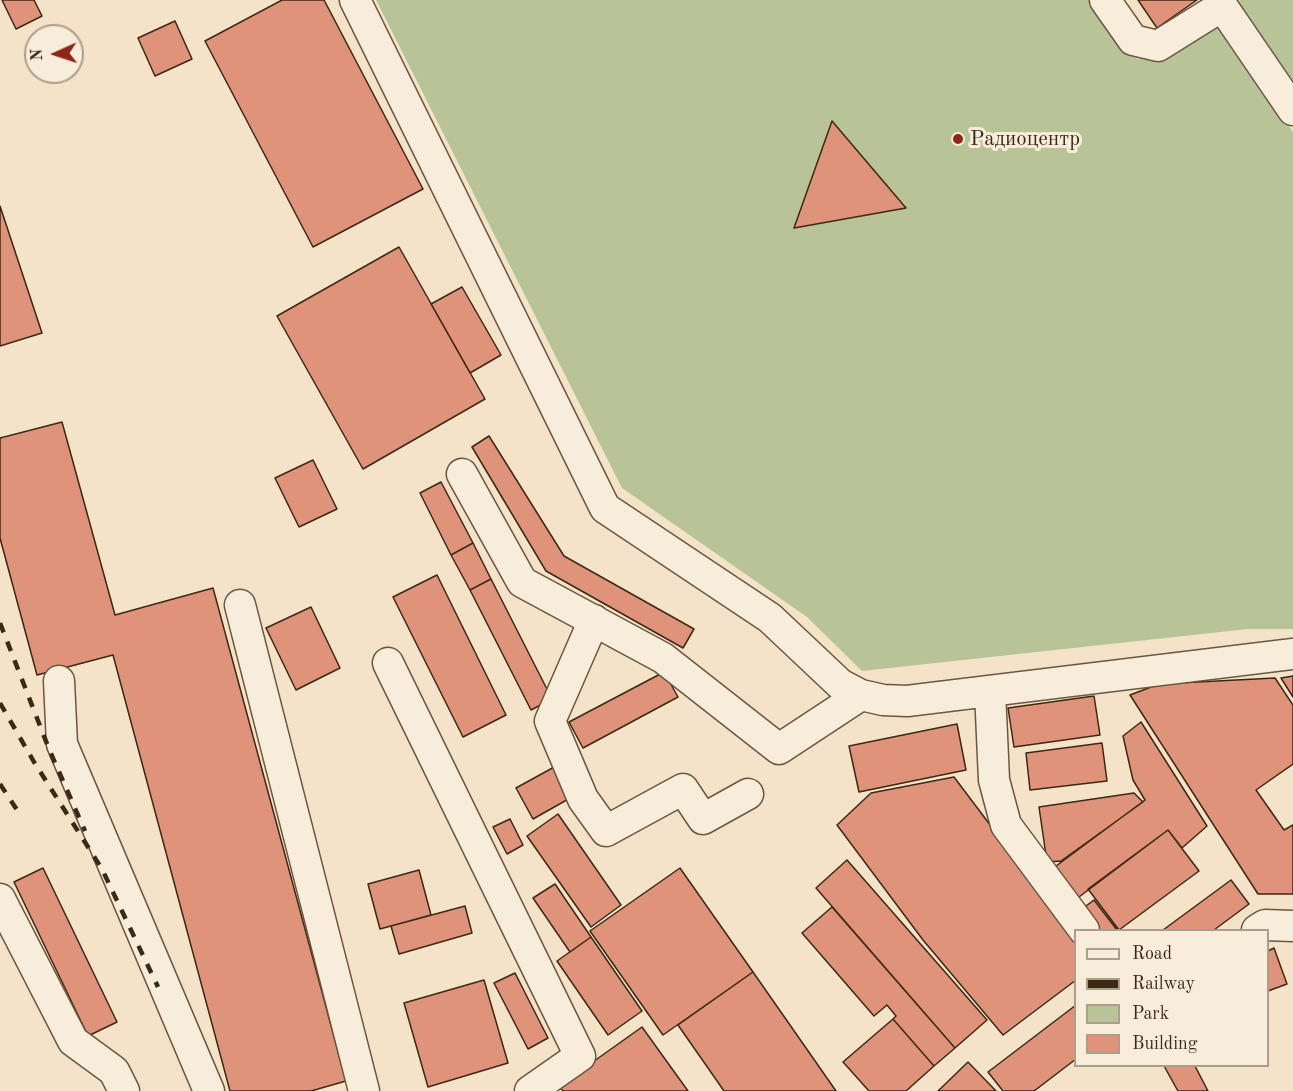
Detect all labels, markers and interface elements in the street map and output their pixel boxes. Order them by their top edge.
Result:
north arrow [24,24,84,84]
text: N [30,48,46,61]
place label: Радиоцентр [970,126,1080,152]
marker: Радиоцентр [951,132,965,146]
legend [1074,929,1269,1067]
text: Road [1132,945,1172,963]
text: Railway [1132,975,1195,993]
text: Park [1132,1005,1169,1023]
text: Building [1132,1035,1197,1053]

